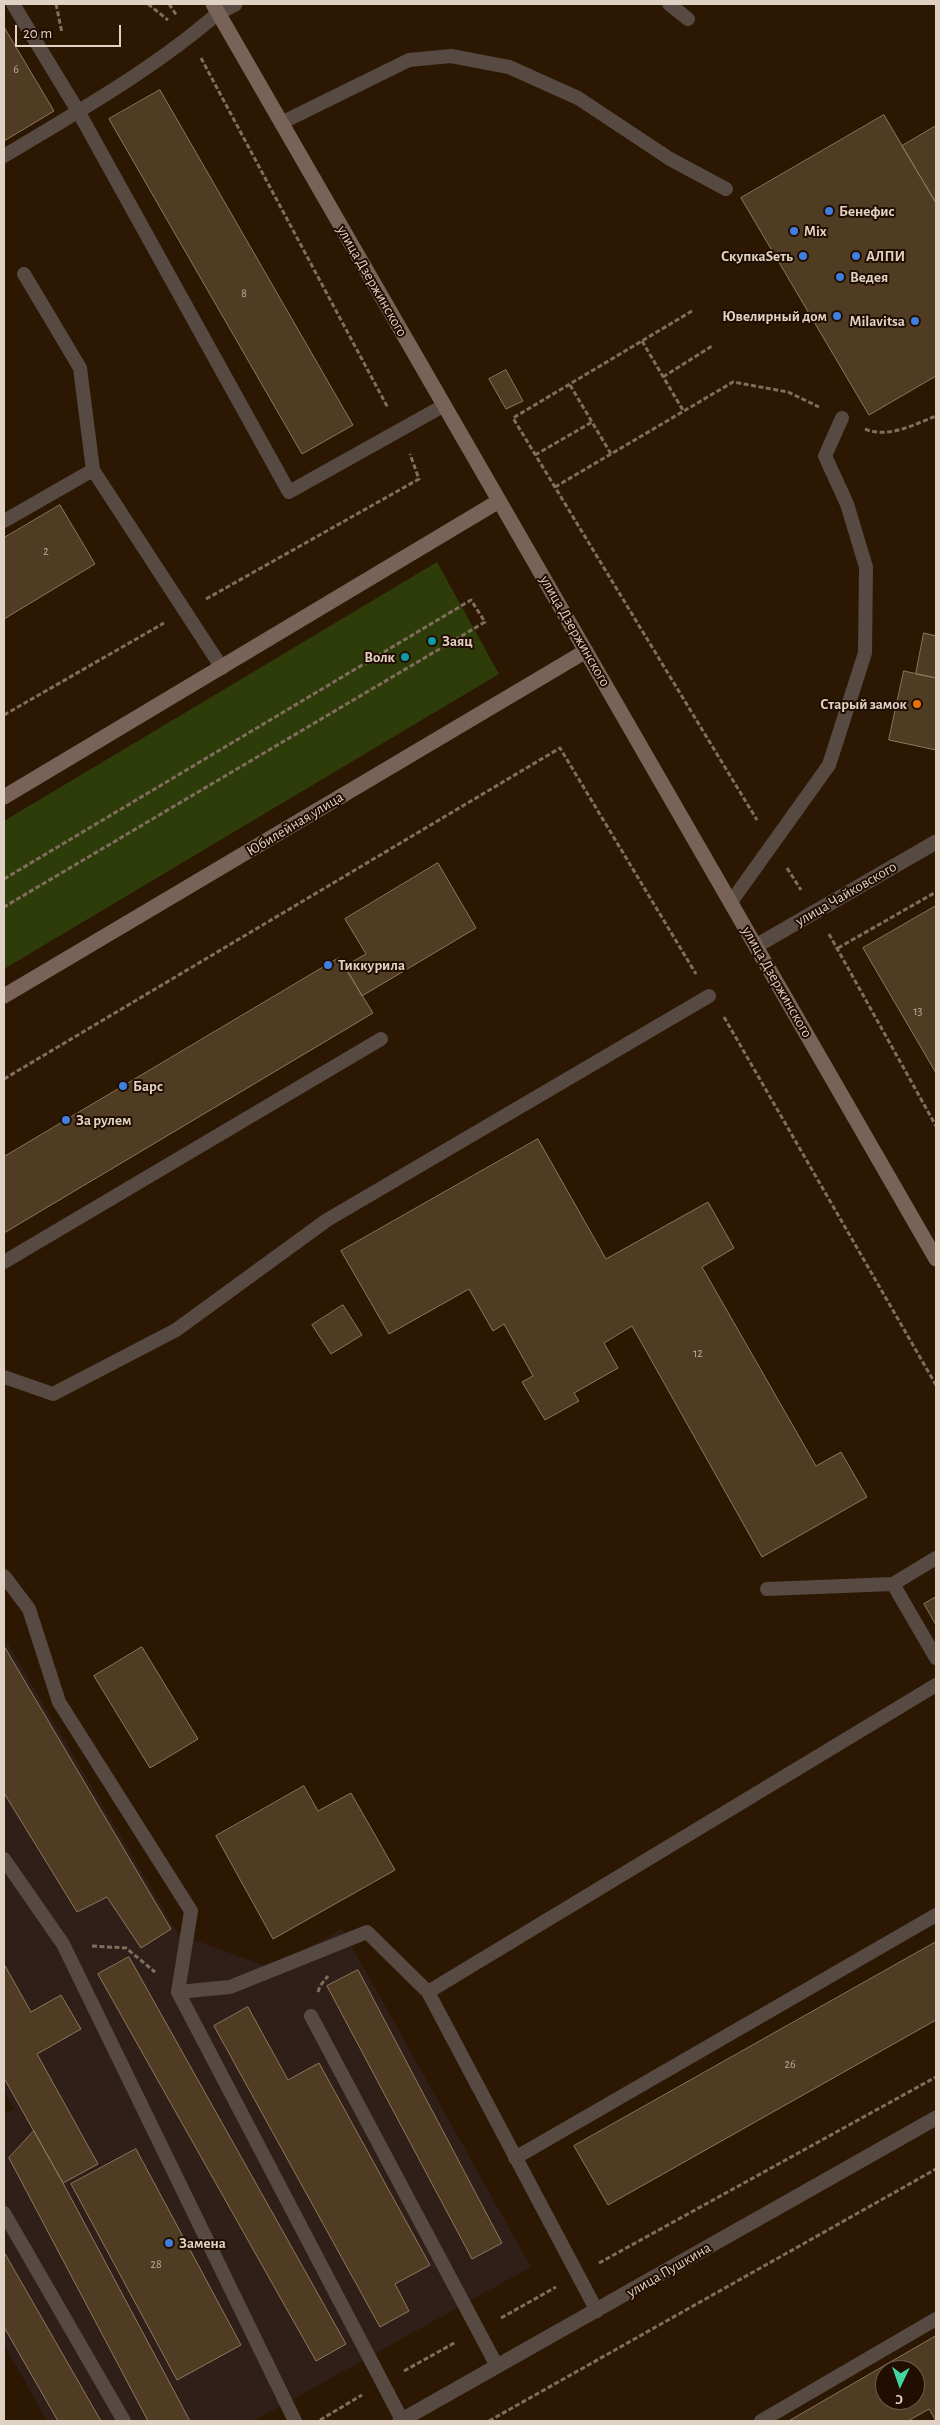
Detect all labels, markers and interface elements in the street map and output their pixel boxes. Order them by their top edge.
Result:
scale bar [18,15,124,47]
text: 20 m [23,26,52,41]
house number: 6 [13,62,19,76]
place label: Бенефис [839,202,894,220]
marker: Бенефис [823,205,835,217]
street label: улица Дзержинского [333,222,411,340]
place label: Mix [804,222,827,240]
marker: Mix [788,225,800,237]
place label: СкупкаSеть [721,247,793,265]
place label: АЛПИ [866,247,905,265]
marker: СкупкаSеть [797,250,809,262]
marker: АЛПИ [850,250,862,262]
place label: Ведея [850,268,888,286]
marker: Ведея [834,271,846,283]
house number: 8 [241,286,247,300]
place label: Ювелирный дом [722,307,827,325]
marker: Ювелирный дом [831,310,843,322]
place label: Milavitsa [849,312,905,330]
marker: Milavitsa [909,315,921,327]
house number: 2 [43,544,49,558]
street label: улица Дзержинского [536,572,614,690]
place label: Заяц [442,632,473,650]
marker: Заяц [426,635,438,647]
place label: Волк [364,648,395,666]
marker: Волк [399,651,411,663]
place label: Старый замок [820,695,907,713]
marker: Старый замок [911,698,923,710]
street label: Юбилейная улица [243,788,347,860]
street label: улица Чайковского [792,858,900,930]
street label: улица Дзержинского [738,923,816,1041]
place label: Тиккурила [338,956,405,974]
marker: Тиккурила [322,959,334,971]
house number: 13 [913,1004,923,1018]
place label: Барс [133,1077,163,1095]
marker: Барс [117,1080,129,1092]
place label: За рулем [76,1111,131,1129]
marker: За рулем [60,1114,72,1126]
house number: 12 [693,1346,703,1360]
house number: 26 [784,2057,796,2071]
place label: Замена [179,2234,226,2252]
marker: Замена [163,2237,175,2249]
street label: улица Пушкина [624,2239,714,2301]
house number: 28 [150,2257,162,2271]
north arrow [875,2360,925,2410]
text: С [895,2392,904,2406]

